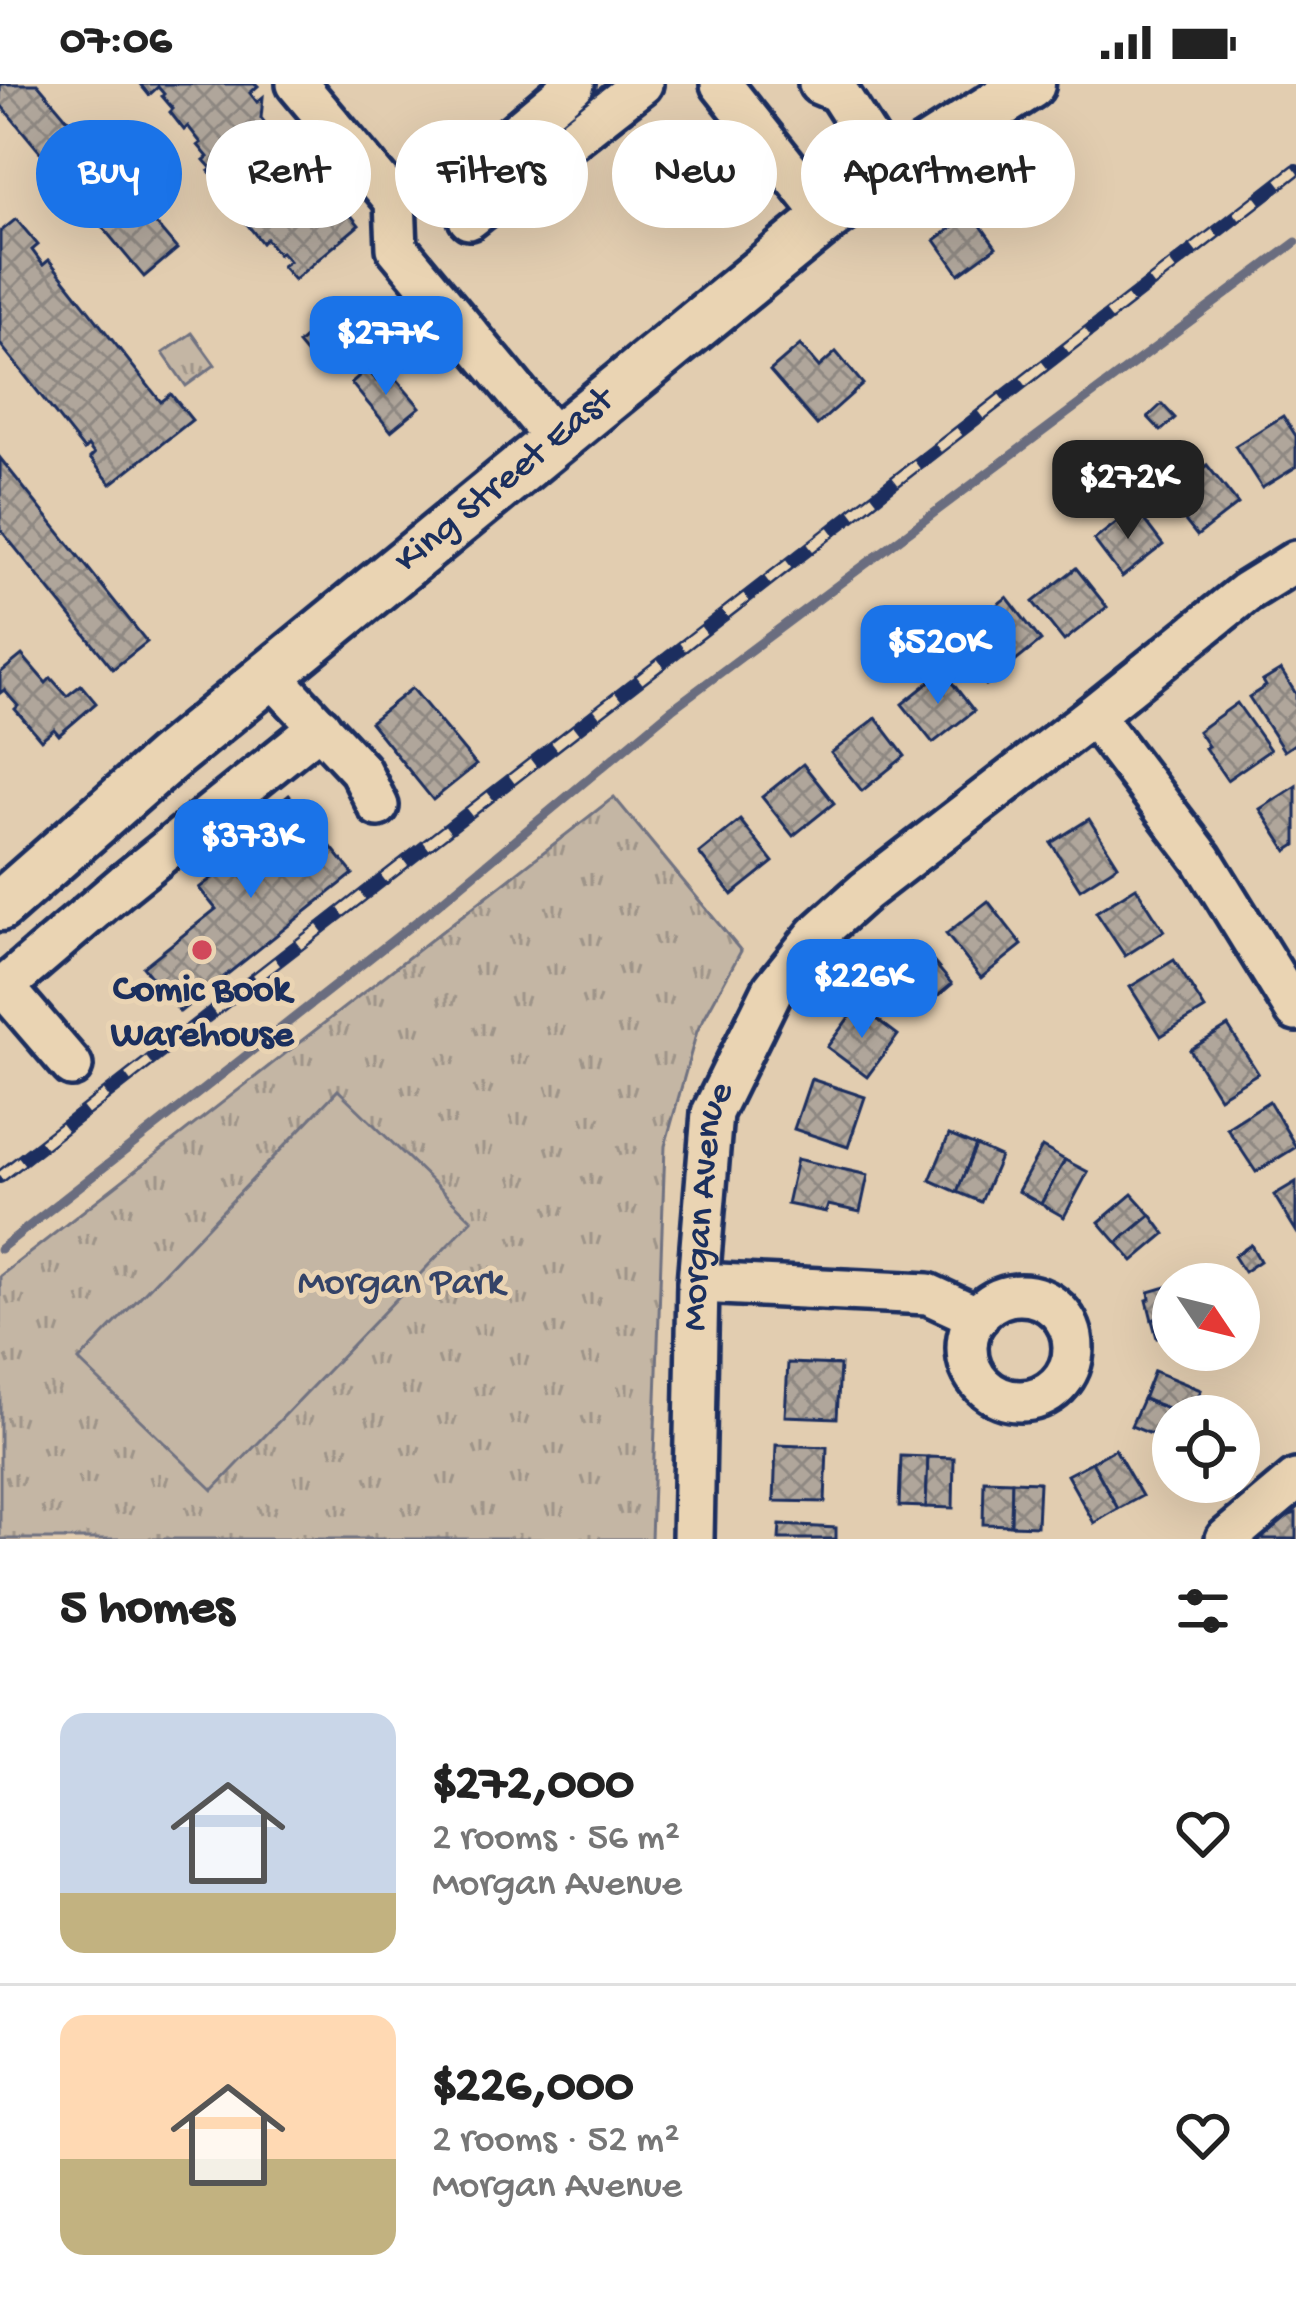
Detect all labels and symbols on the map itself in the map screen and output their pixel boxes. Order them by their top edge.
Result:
pin: $277K [302,296,470,398]
street label: King Street East [387,376,627,585]
pin: $272K [1044,440,1212,542]
pin: $520K [854,605,1022,707]
pin: $373K [167,799,335,901]
marker: Comic Book Warehouse [189,937,215,963]
pin: $226K [778,939,946,1041]
place label: Comic Book Warehouse [111,969,296,1060]
street label: Morgan Avenue [674,1074,747,1332]
park label: Morgan Park [297,1262,508,1308]
north arrow [1152,1263,1260,1371]

